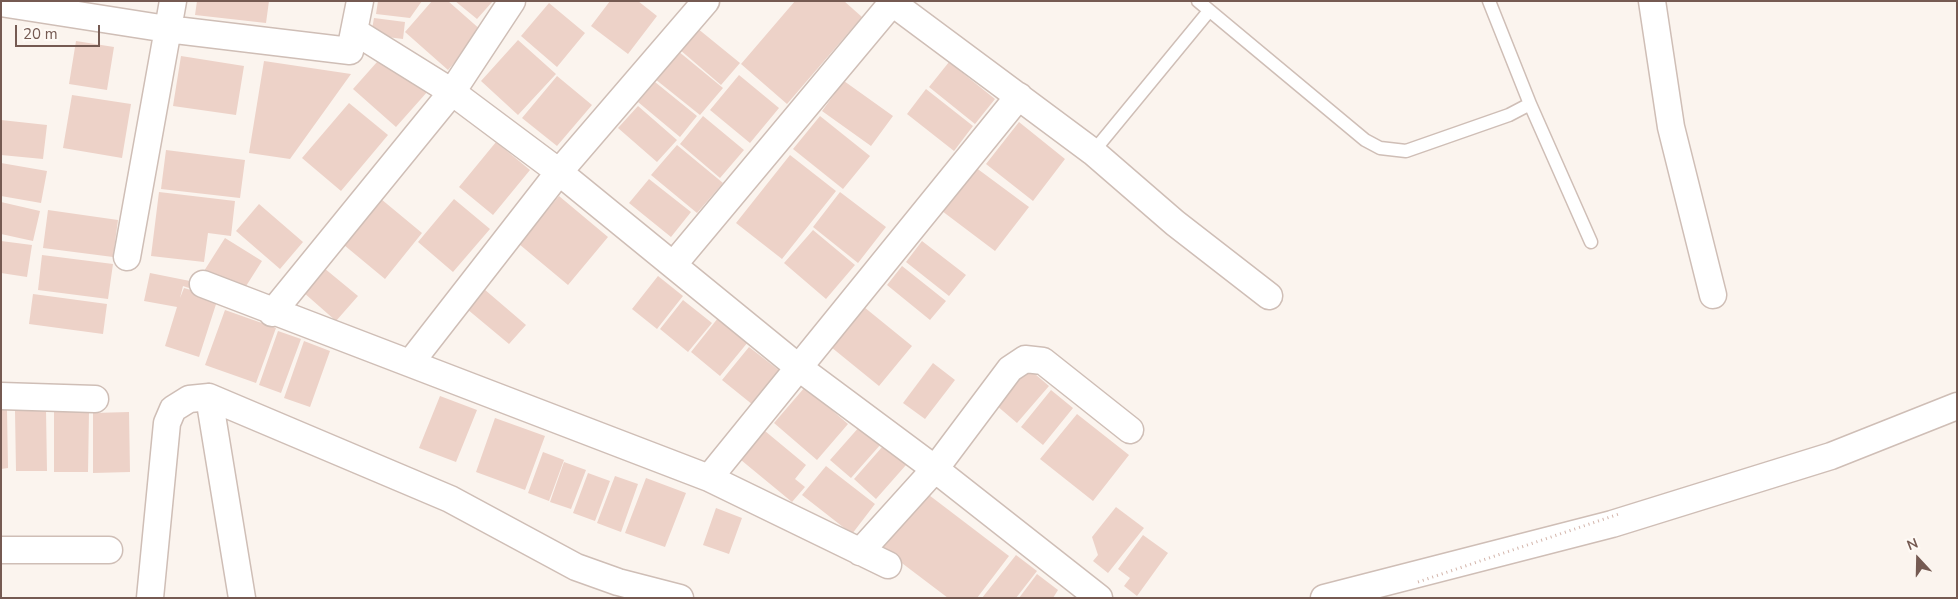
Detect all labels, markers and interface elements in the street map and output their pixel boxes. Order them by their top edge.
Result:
scale bar [18,15,102,47]
text: 20 m [23,24,58,44]
north arrow [1893,534,1943,584]
text: N [1904,534,1921,555]

